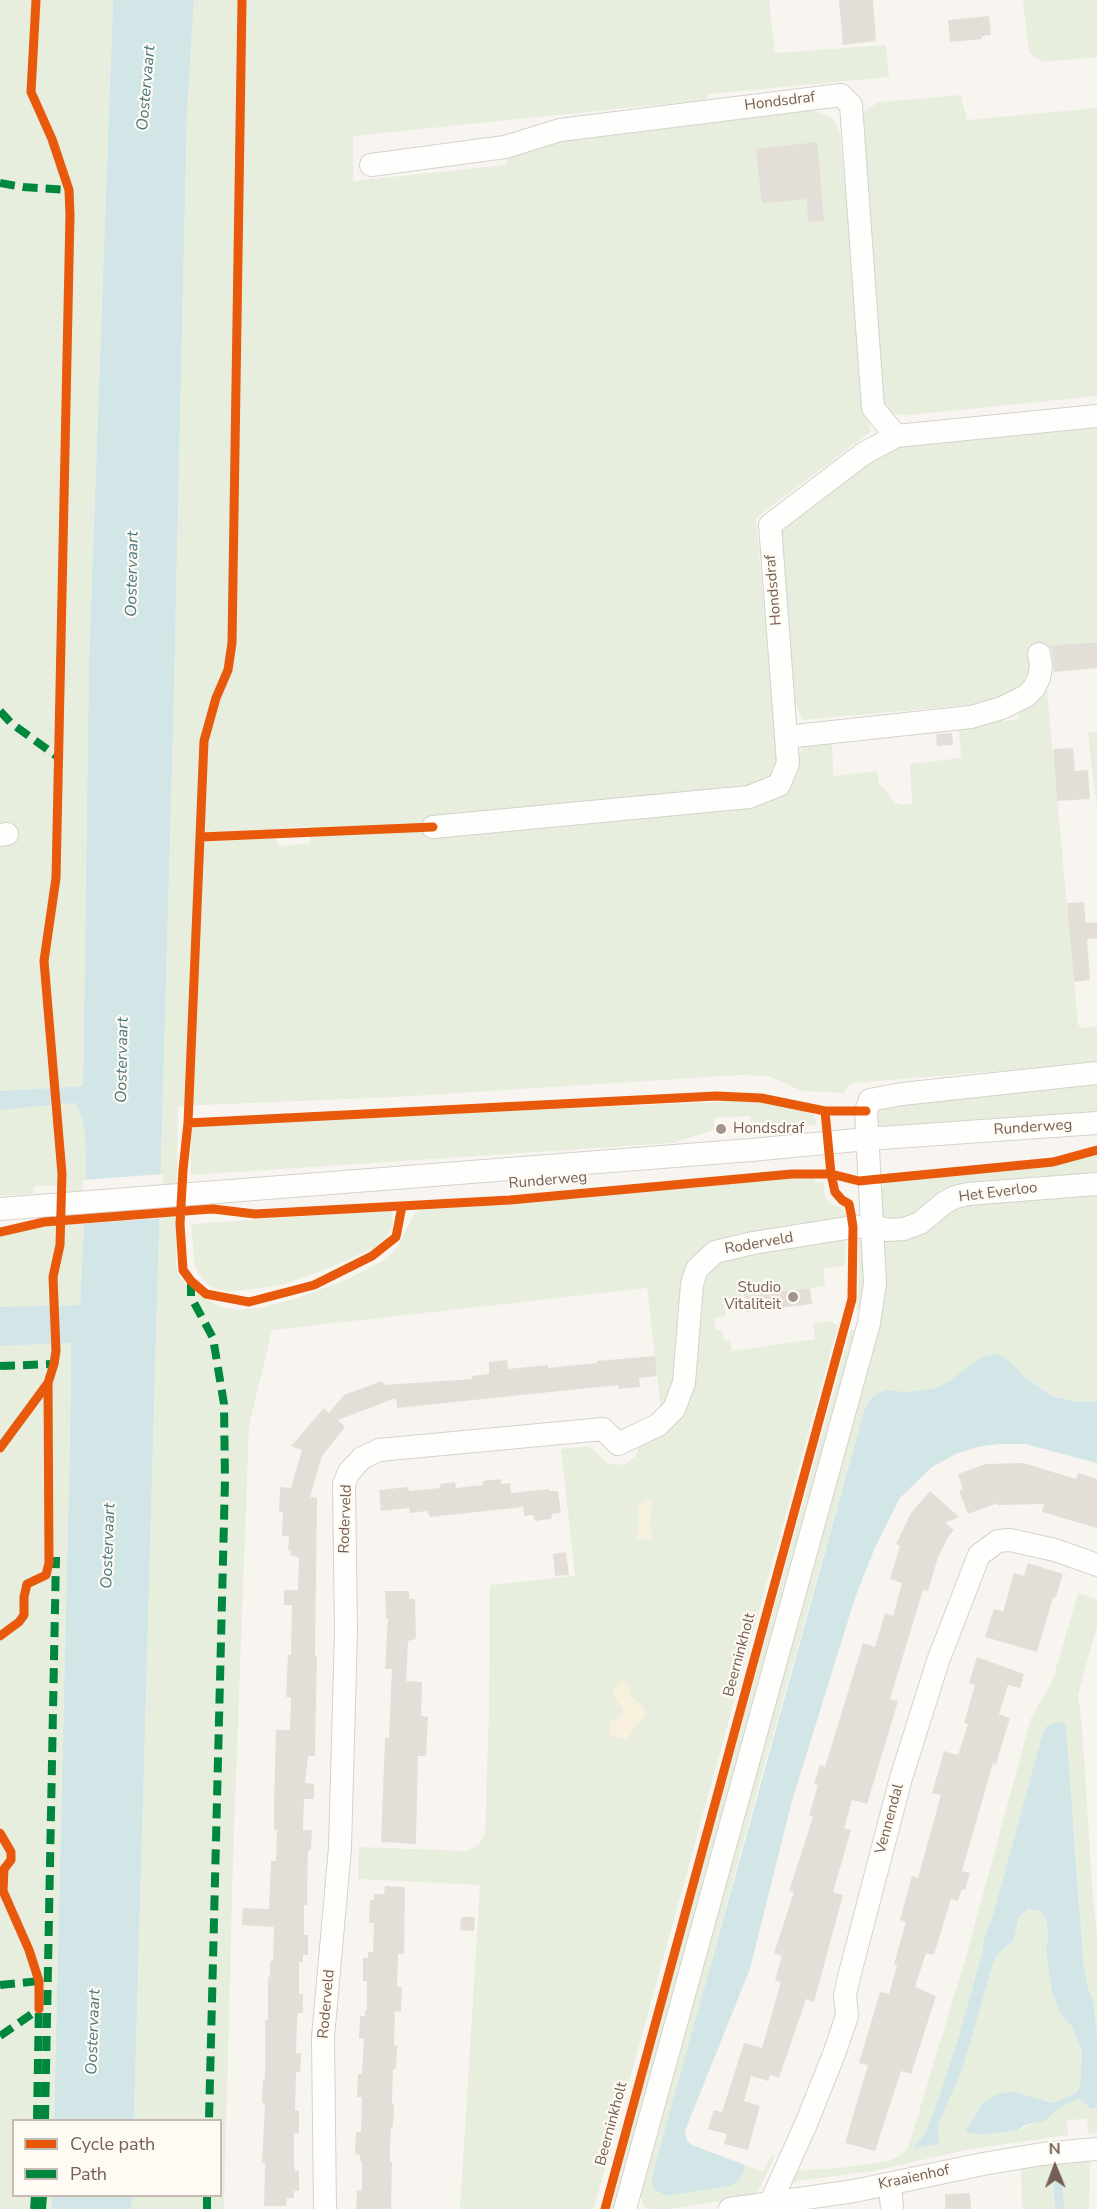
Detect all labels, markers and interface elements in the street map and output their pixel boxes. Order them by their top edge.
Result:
water label: Oostervaart [134,44,160,132]
street label: Hondsdraf [744,89,816,115]
water label: Oostervaart [123,531,143,617]
street label: Hondsdraf [762,554,786,626]
water label: Oostervaart [113,1017,133,1103]
street label: Runderweg [993,1116,1073,1140]
place label: Hondsdraf [733,1120,804,1138]
marker: Hondsdraf [714,1122,728,1136]
street label: Runderweg [508,1169,588,1193]
street label: Het Everloo [958,1179,1038,1207]
street label: Roderveld [723,1229,795,1259]
place label: Studio Vitaliteit [724,1279,781,1314]
marker: Studio Vitaliteit [786,1290,800,1304]
street label: Roderveld [336,1484,356,1554]
water label: Oostervaart [98,1503,120,1589]
street label: Beerninkholt [720,1611,760,1699]
street label: Vennendal [872,1782,908,1856]
street label: Roderveld [315,1969,339,2039]
water label: Oostervaart [83,1989,105,2075]
street label: Beerninkholt [592,2080,632,2168]
legend [12,2119,222,2197]
text: Cycle path [70,2132,155,2156]
north arrow [1025,2137,1085,2197]
text: N [1049,2138,1061,2160]
text: Path [70,2162,107,2186]
street label: Kraaienhof [877,2162,951,2194]

